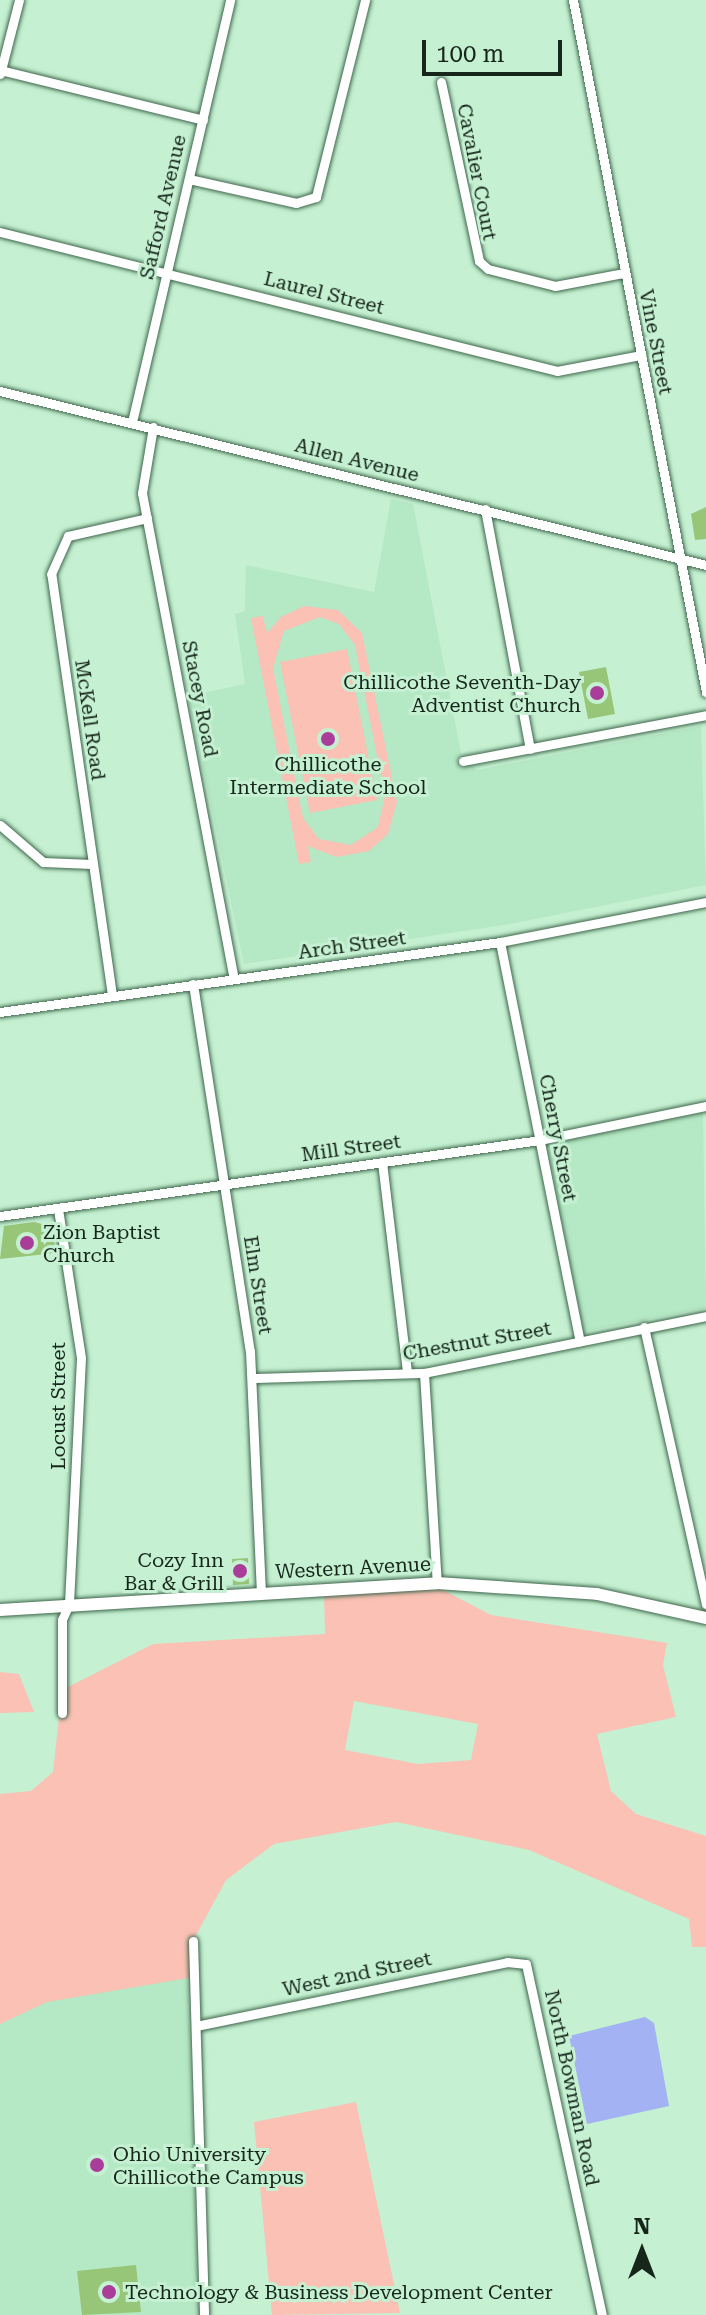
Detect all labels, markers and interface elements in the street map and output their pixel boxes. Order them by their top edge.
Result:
scale bar [426,24,566,74]
text: 100 m [436,40,504,68]
street label: Cavalier Court [452,102,502,242]
street label: Safford Avenue [135,132,191,282]
street label: Laurel Street [261,266,387,320]
street label: Vine Street [634,287,678,397]
street label: Allen Avenue [292,433,422,487]
street label: Stacey Road [177,639,223,759]
street label: McKell Road [70,658,110,782]
place label: Chillicothe Seventh-Day Adventist Church [343,670,581,717]
marker: Chillicothe Seventh-Day Adventist Church [588,684,606,702]
marker: Chillicothe Intermediate School [319,730,337,748]
place label: Chillicothe Intermediate School [230,752,426,799]
street label: Arch Street [297,926,407,964]
street label: Cherry Street [534,1072,582,1204]
street label: Mill Street [300,1129,402,1167]
place label: Zion Baptist Church [43,1220,160,1267]
marker: Zion Baptist Church [18,1234,36,1252]
street label: Elm Street [238,1234,278,1336]
street label: Chestnut Street [401,1316,553,1366]
street label: Locust Street [46,1342,70,1470]
place label: Cozy Inn Bar & Grill [124,1548,224,1595]
street label: Western Avenue [274,1552,432,1584]
marker: Cozy Inn Bar & Grill [231,1562,249,1580]
street label: West 2nd Street [280,1946,434,2002]
street label: North Bowman Road [539,1988,605,2188]
place label: Ohio University Chillicothe Campus [113,2142,304,2189]
marker: Ohio University Chillicothe Campus [88,2156,106,2174]
north arrow [602,2211,682,2291]
text: N [634,2214,650,2239]
place label: Technology & Business Development Center [125,2280,553,2304]
marker: Technology & Business Development Center [100,2283,118,2301]

